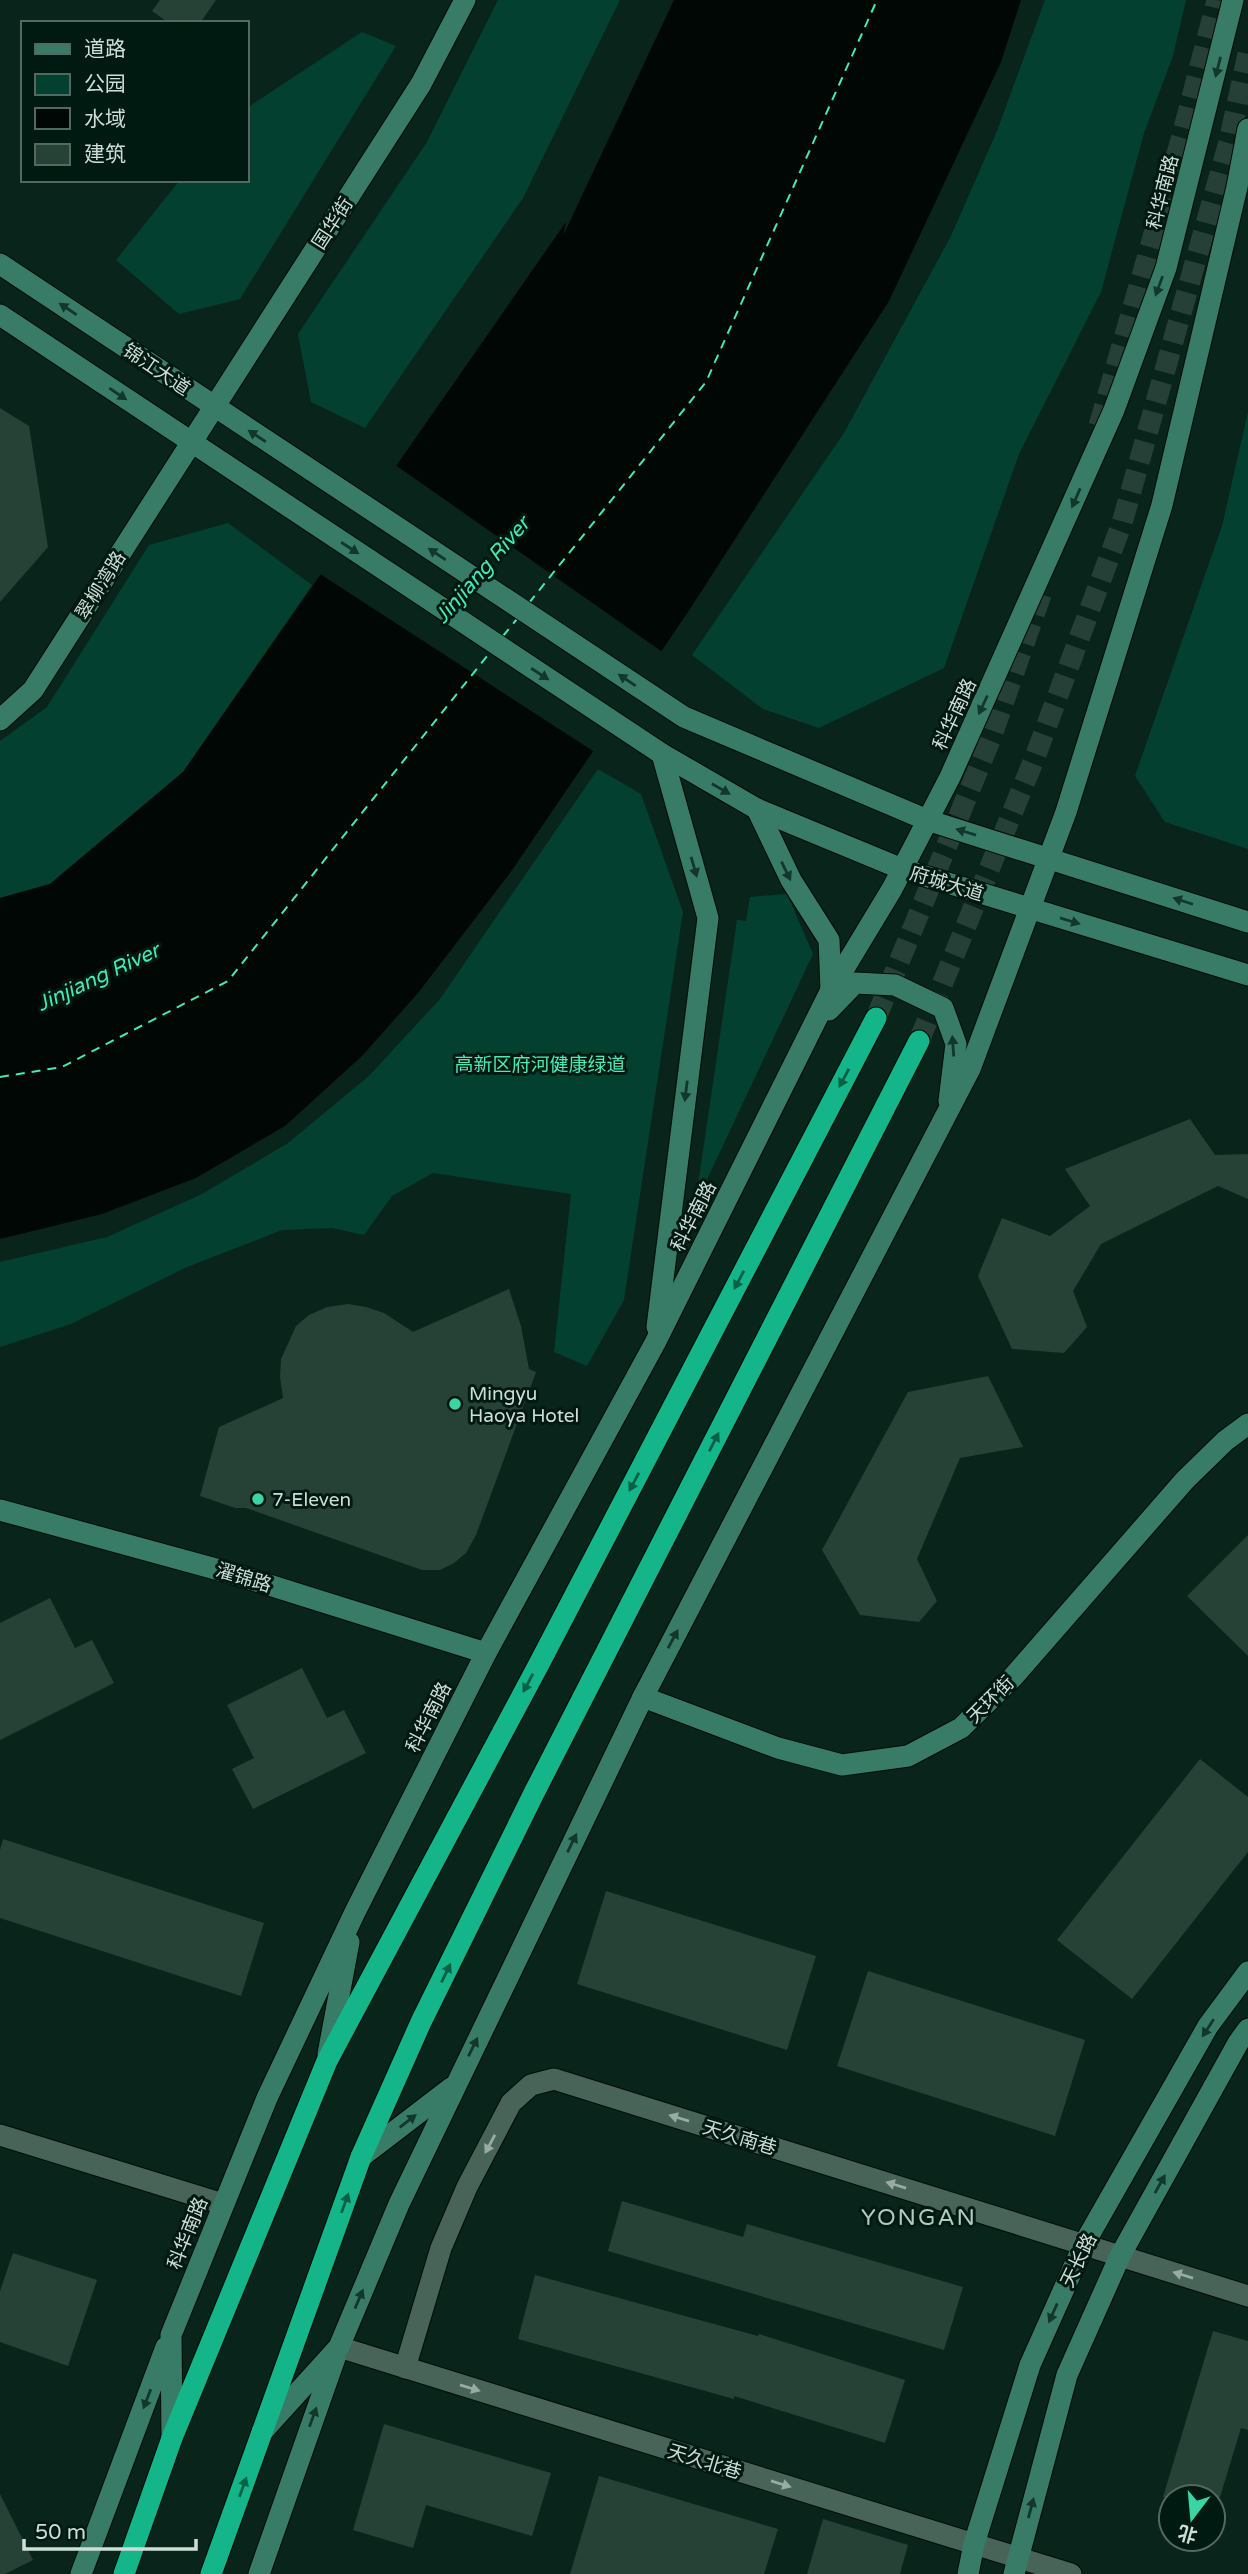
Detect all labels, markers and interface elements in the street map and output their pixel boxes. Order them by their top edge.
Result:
legend [21,21,248,182]
text: 道路 [84,37,126,62]
one-way arrow [1212,56,1223,78]
text: 公园 [84,72,126,97]
text: 水域 [84,107,126,132]
text: 建筑 [84,142,126,167]
street label: 科华南路 [1143,153,1183,232]
street label: 国华街 [308,194,358,253]
one-way arrow [1154,276,1165,297]
one-way arrow [58,303,78,316]
street label: 锦江大道 [119,339,194,400]
one-way arrow [109,387,127,401]
one-way arrow [248,429,267,442]
one-way arrow [1070,488,1082,508]
water label: Jinjiang River [429,510,537,629]
one-way arrow [341,541,359,555]
street label: 翠柳湾路 [71,547,130,624]
one-way arrow [428,547,446,561]
one-way arrow [530,667,549,680]
one-way arrow [618,673,636,687]
street label: 科华南路 [929,675,981,754]
one-way arrow [977,695,988,716]
one-way arrow [711,782,730,795]
one-way arrow [955,827,976,837]
one-way arrow [689,857,699,878]
one-way arrow [781,861,792,881]
street label: 府城大道 [907,862,986,906]
one-way arrow [1172,895,1193,905]
one-way arrow [1060,916,1081,926]
water label: Jinjiang River [33,937,166,1017]
one-way arrow [948,1035,959,1057]
park label: 高新区府河健康绿道 [454,1054,626,1076]
one-way arrow [839,1068,850,1088]
one-way arrow [681,1081,692,1103]
street label: 科华南路 [667,1178,721,1255]
one-way arrow [733,1270,745,1290]
place label: Mingyu Haoya Hotel [469,1383,579,1427]
marker: Mingyu Haoya Hotel [447,1396,463,1412]
one-way arrow [708,1432,719,1452]
one-way arrow [628,1472,640,1492]
place label: 7-Eleven [272,1489,351,1511]
marker: 7-Eleven [250,1491,266,1507]
street label: 濯锦路 [213,1559,274,1597]
one-way arrow [668,1629,679,1649]
street label: 天环街 [963,1672,1019,1728]
one-way arrow [523,1674,535,1694]
street label: 科华南路 [402,1679,456,1756]
one-way arrow [567,1833,578,1853]
one-way arrow [440,1963,451,1983]
one-way arrow [1202,2018,1215,2037]
one-way arrow [468,2037,479,2057]
one-way arrow [668,2112,689,2122]
one-way arrow [399,2113,417,2128]
street label: 天久南巷 [700,2116,779,2160]
one-way arrow [484,2134,496,2154]
one-way arrow [1154,2174,1165,2194]
one-way arrow [885,2179,906,2190]
one-way arrow [339,2193,350,2214]
street label: 科华南路 [163,2194,212,2273]
district label: YONGAN [861,2204,977,2232]
street label: 天长路 [1057,2230,1101,2291]
one-way arrow [1172,2270,1193,2280]
one-way arrow [353,2289,365,2309]
one-way arrow [1047,2303,1058,2324]
one-way arrow [460,2383,481,2394]
one-way arrow [141,2388,152,2409]
one-way arrow [308,2406,319,2427]
street label: 天久北巷 [665,2440,744,2484]
one-way arrow [238,2476,249,2497]
one-way arrow [771,2480,792,2490]
north arrow [1157,2483,1227,2553]
one-way arrow [1026,2497,1037,2519]
scale bar [24,2508,196,2552]
text: 50 m [35,2520,86,2545]
text: 北 [1175,2520,1200,2547]

